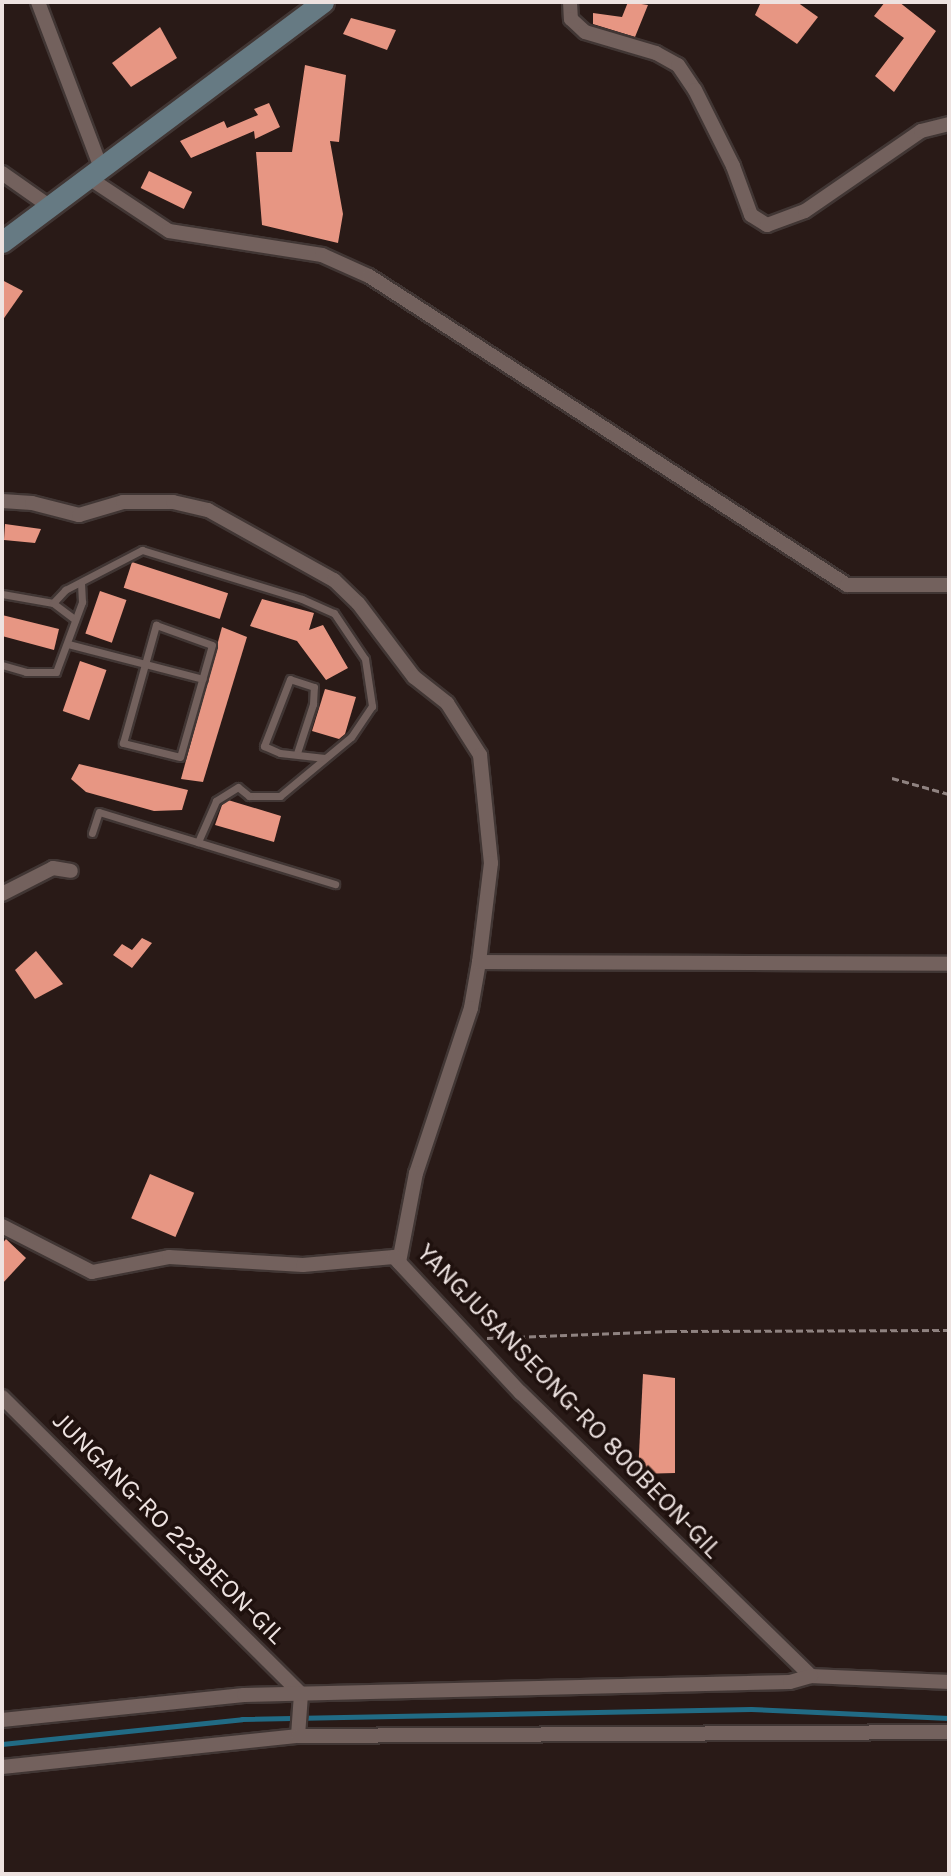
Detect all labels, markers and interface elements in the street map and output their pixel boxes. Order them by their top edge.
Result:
street label: YANGJUSANSEONG-RO 800BEON-GIL [410,1237,728,1565]
street label: JUNGANG-RO 223BEON-GIL [46,1405,292,1651]

